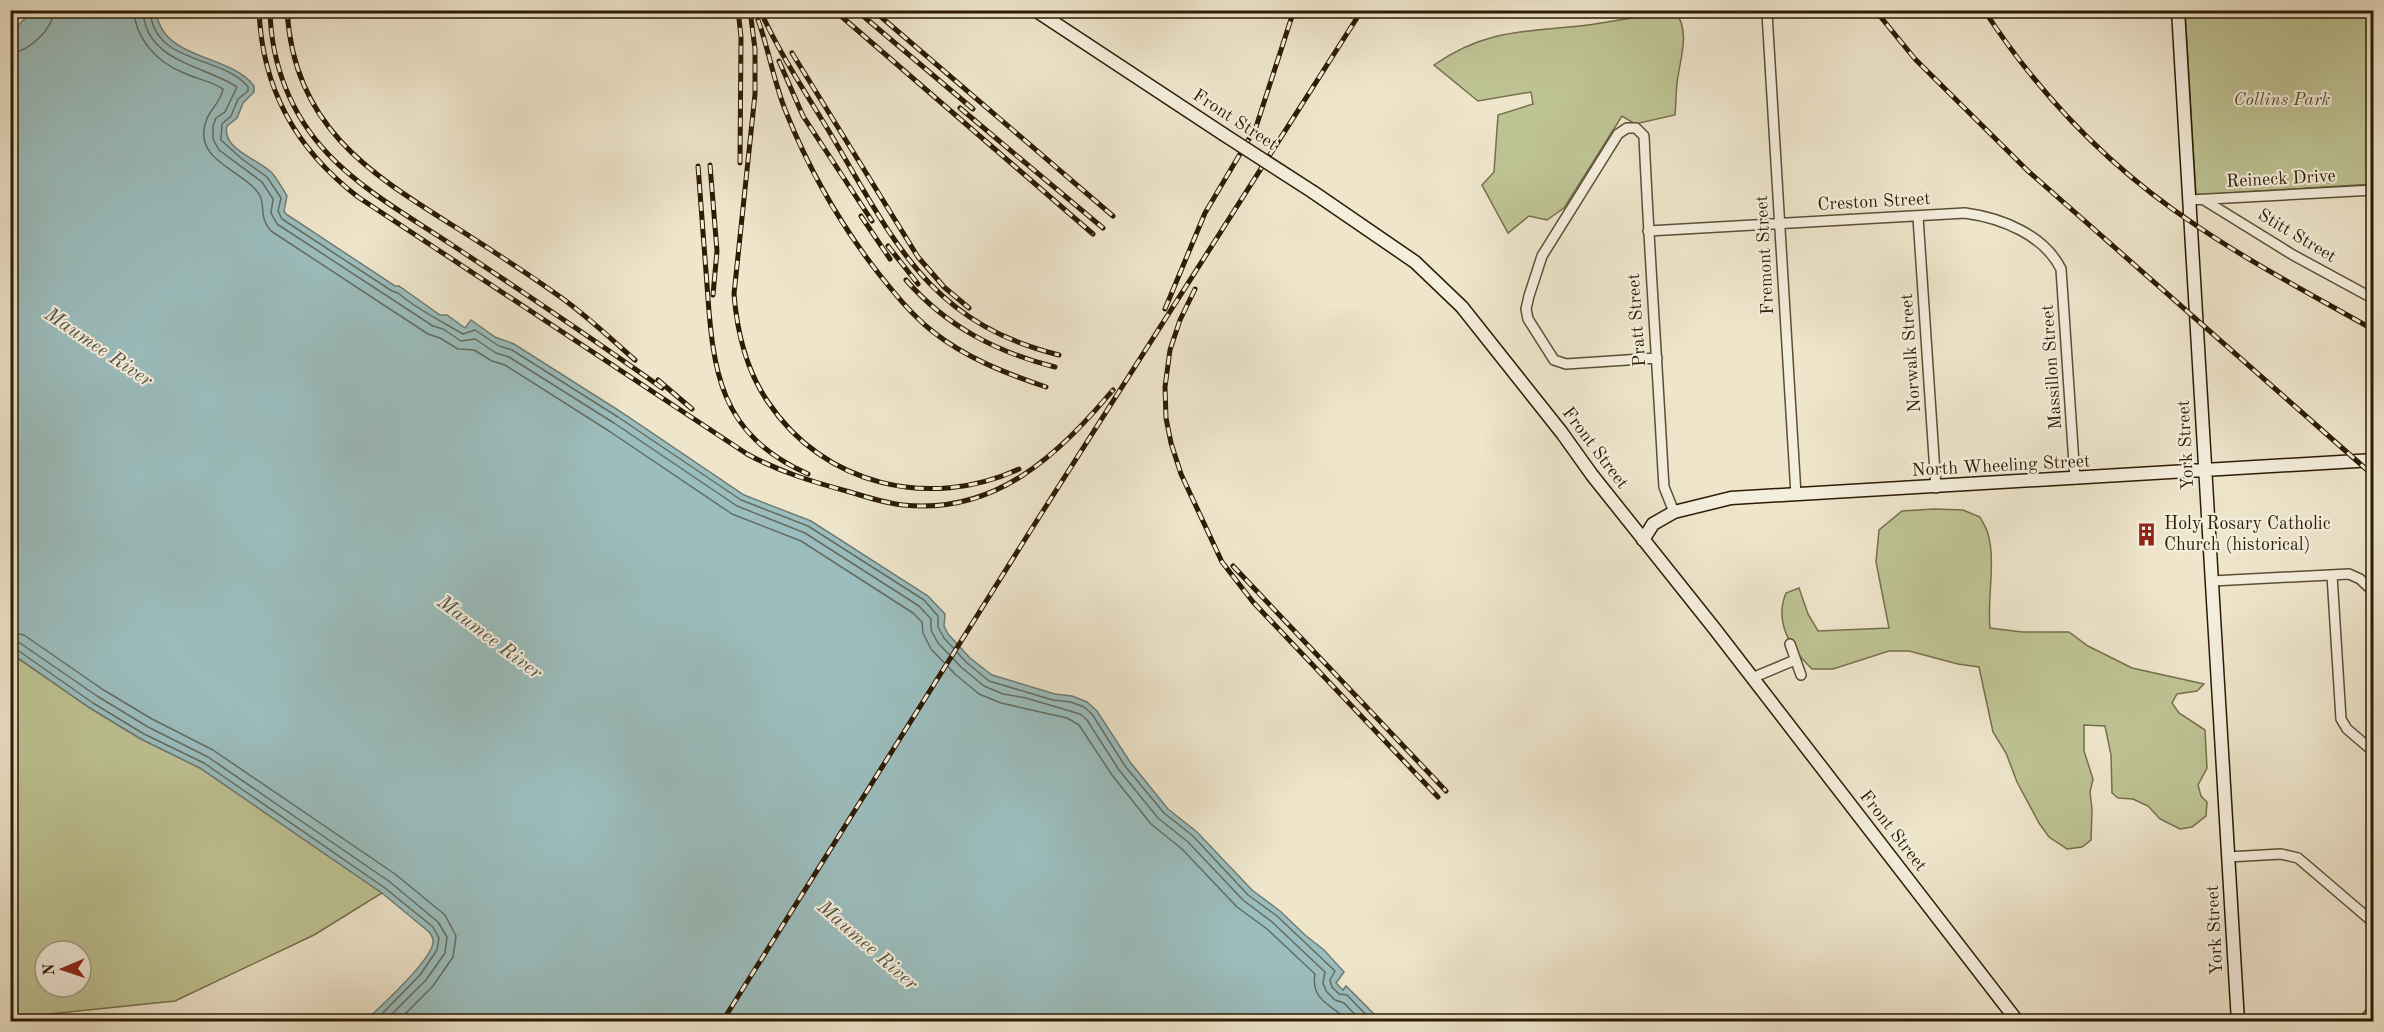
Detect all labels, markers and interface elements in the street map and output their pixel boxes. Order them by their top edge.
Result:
street label: Front Street [1189,86,1281,154]
park label: Collins Park [2234,91,2331,109]
street label: Reineck Drive [2226,167,2336,191]
street label: Creston Street [1817,190,1931,214]
street label: Fremont Street [1753,195,1777,315]
street label: Stitt Street [2255,206,2339,266]
street label: Pratt Street [1625,273,1649,367]
street label: Norwalk Street [1898,293,1924,413]
water label: Maumee River [40,304,156,392]
street label: Massillon Street [2039,304,2065,430]
street label: York Street [2175,399,2197,491]
street label: Front Street [1559,404,1631,492]
street label: North Wheeling Street [1911,452,2091,480]
place label: Holy Rosary Catholic Church (historical) [2164,515,2331,554]
building icon: Holy Rosary Catholic Church (historical) [2133,521,2159,547]
water label: Maumee River [432,592,545,684]
street label: Front Street [1856,787,1930,875]
street label: York Street [2204,884,2226,976]
water label: Maumee River [812,897,921,995]
north arrow [33,939,93,999]
text: N [42,962,58,976]

